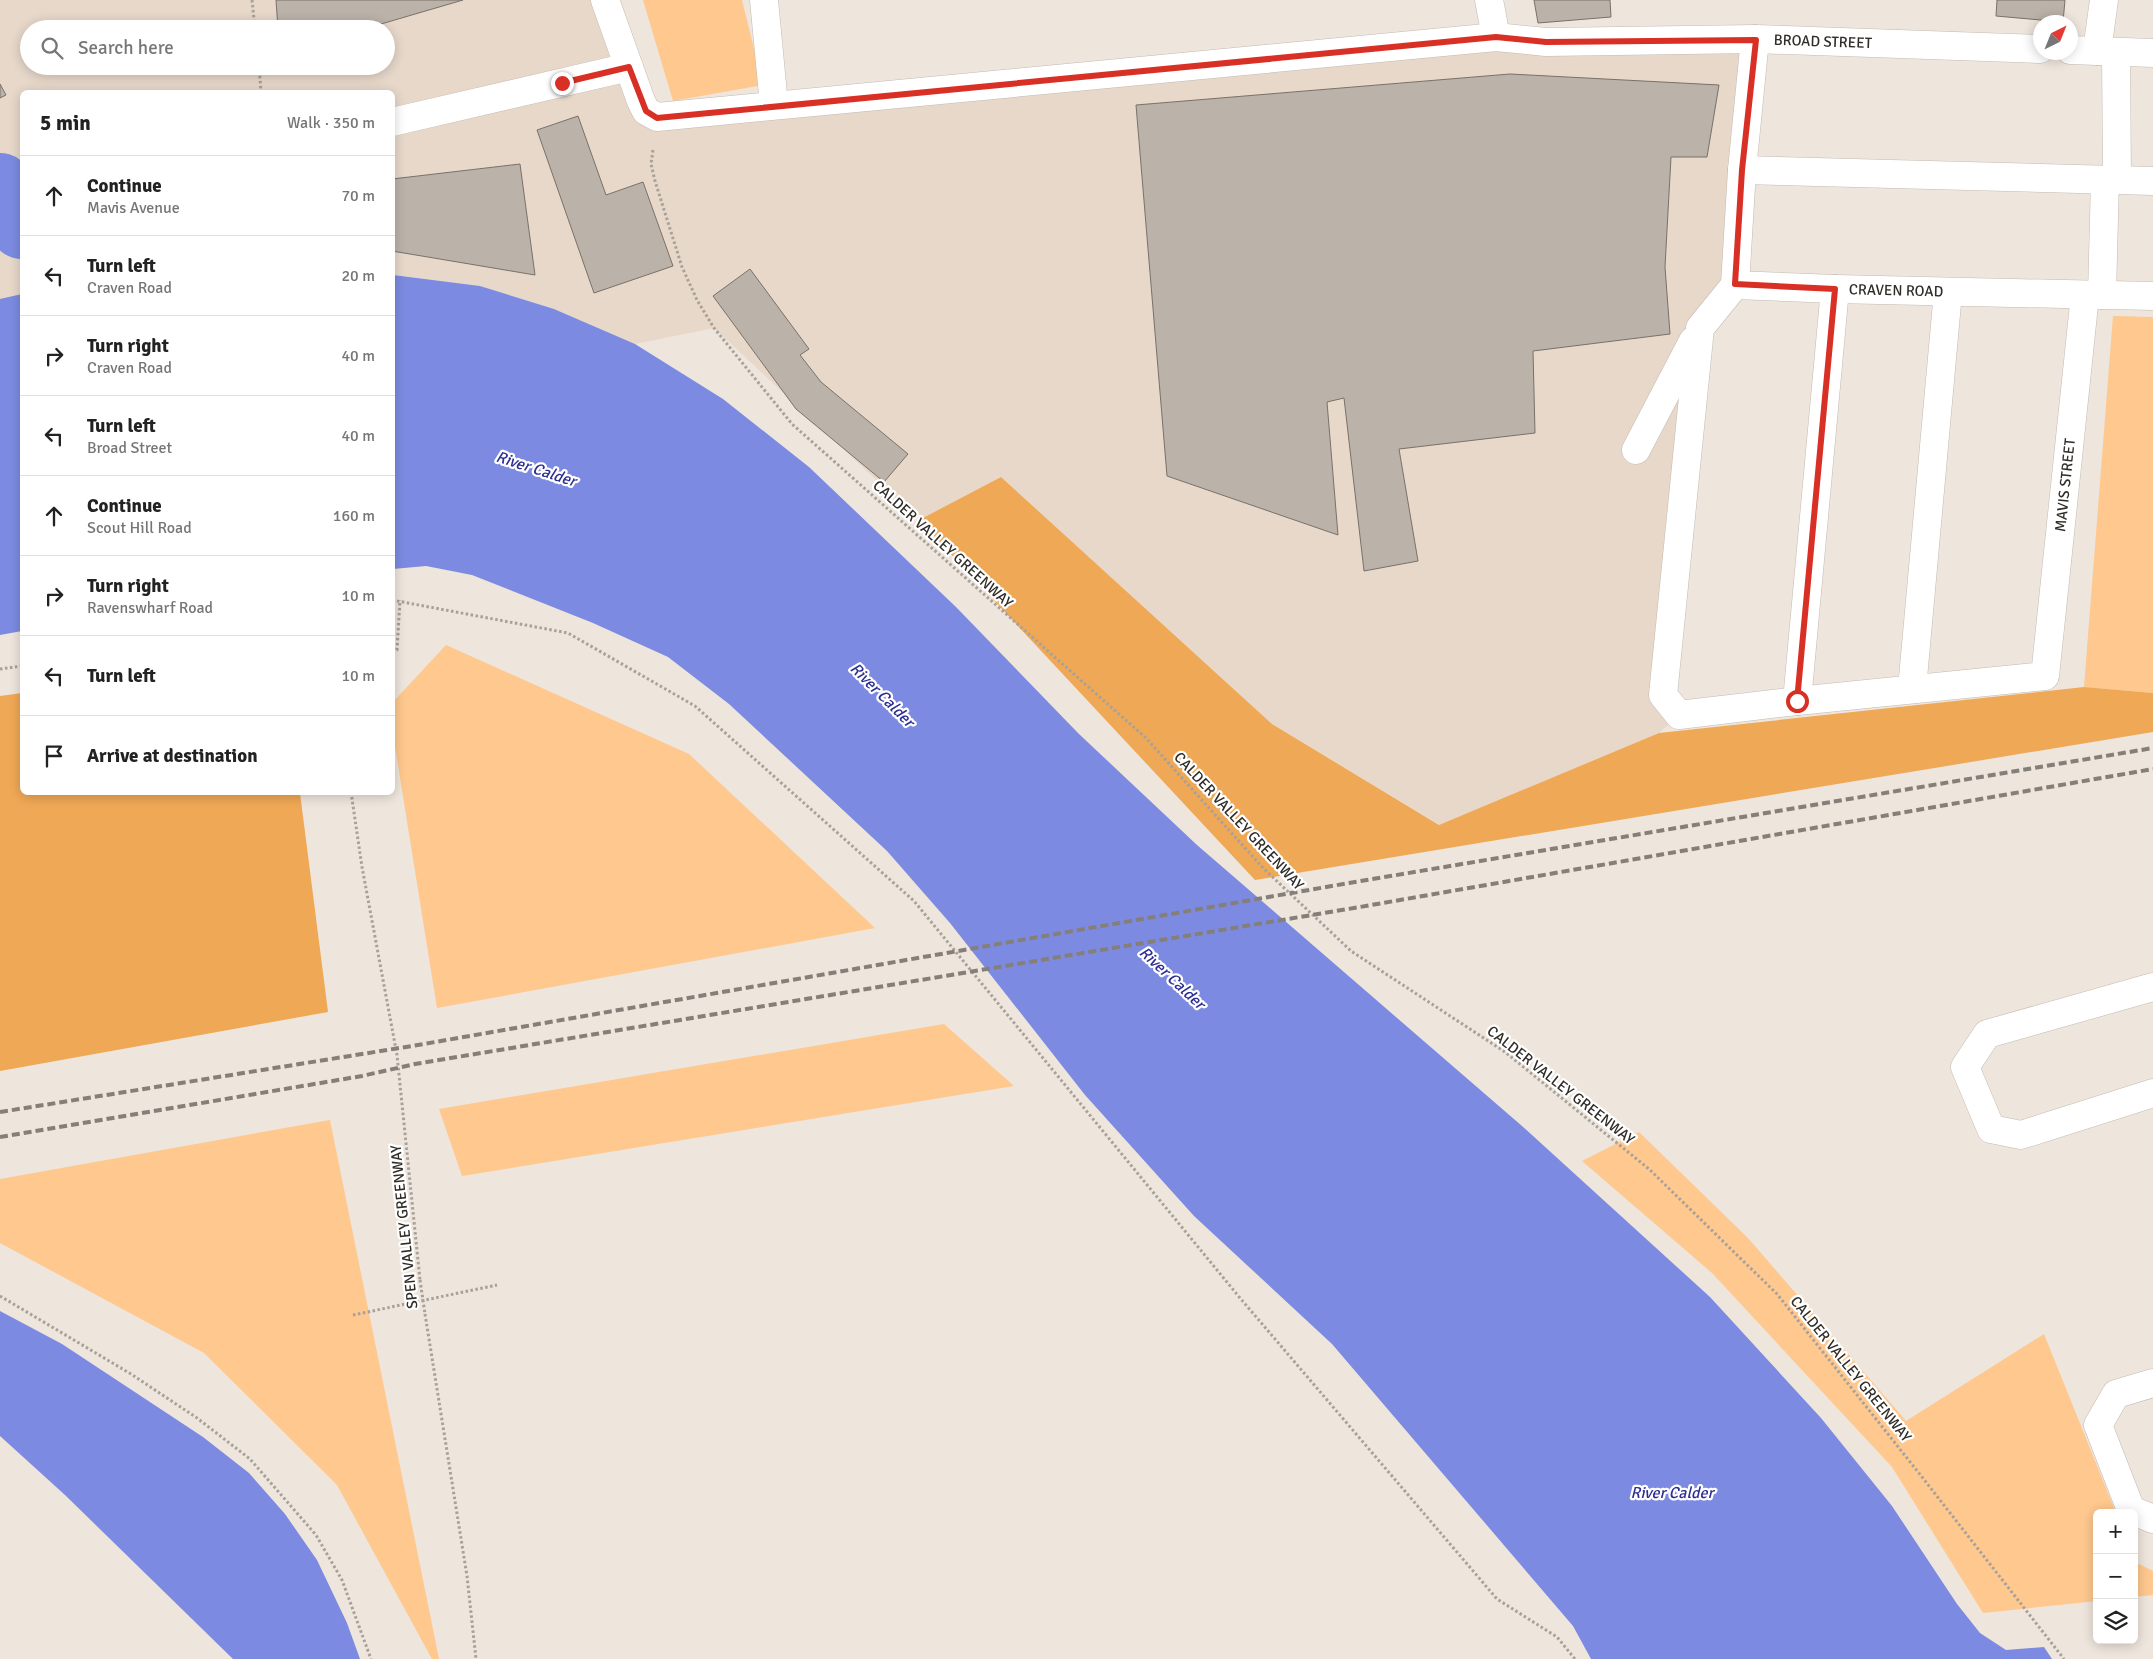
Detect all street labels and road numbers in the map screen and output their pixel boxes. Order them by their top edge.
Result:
street label: BROAD STREET [1773,31,1873,52]
street label: CRAVEN ROAD [1849,280,1944,300]
street label: MAVIS STREET [2051,437,2079,533]
street label: CALDER VALLEY GREENWAY [869,476,1017,612]
street label: CALDER VALLEY GREENWAY [1170,748,1308,894]
street label: CALDER VALLEY GREENWAY [1484,1022,1639,1148]
street label: SPEN VALLEY GREENWAY [386,1144,422,1310]
street label: CALDER VALLEY GREENWAY [1787,1293,1916,1446]

